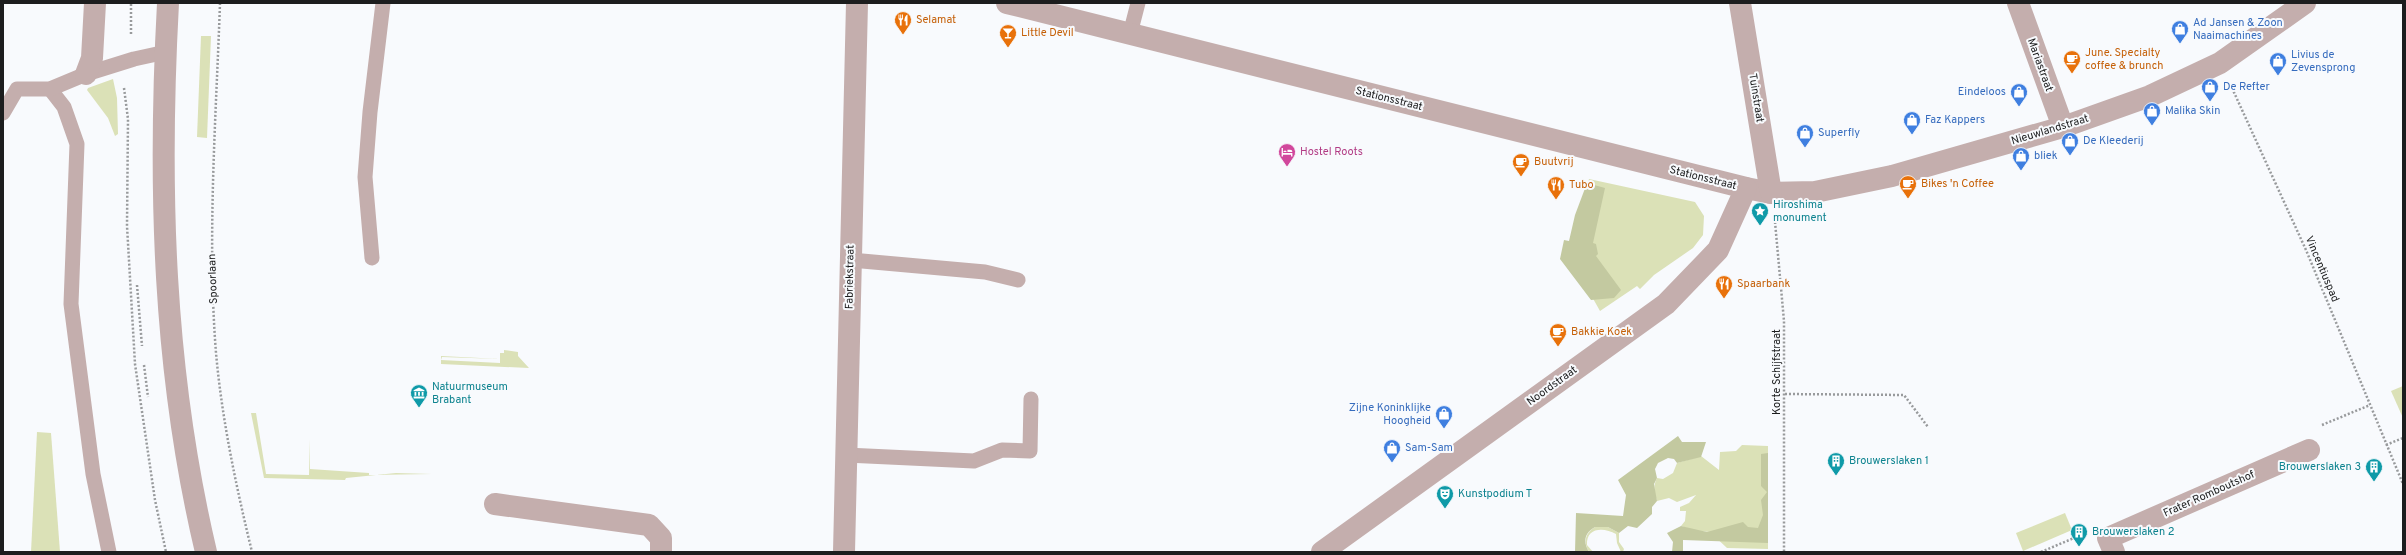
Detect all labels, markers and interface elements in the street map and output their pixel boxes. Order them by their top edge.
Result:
restaurant icon: Selamat [893,10,913,35]
place label: Selamat [916,13,956,27]
place label: Ad Jansen & Zoon Naaimachines [2193,16,2283,43]
shop icon: Ad Jansen & Zoon Naaimachines [2170,19,2190,44]
bar icon: Little Devil [998,23,1018,48]
place label: Little Devil [1021,26,1074,40]
street label: Mariastraat [2024,36,2056,94]
place label: June. Specialty coffee & brunch [2085,46,2163,73]
place label: Livius de Zevensprong [2291,48,2355,75]
cafe icon: June. Specialty coffee & brunch [2062,49,2082,74]
shop icon: Livius de Zevensprong [2268,51,2288,76]
street label: Tuinstraat [1745,72,1767,124]
shop icon: De Refter [2200,77,2220,102]
place label: De Refter [2223,80,2270,94]
shop icon: Eindeloos [2009,82,2029,107]
street label: Stationsstraat [1354,84,1424,114]
place label: Eindeloos [1958,85,2006,99]
shop icon: Malika Skin [2142,101,2162,126]
place label: Malika Skin [2165,104,2220,118]
shop icon: Faz Kappers [1902,110,1922,135]
street label: Nieuwlandstraat [2010,112,2090,148]
place label: Faz Kappers [1925,113,1985,127]
shop icon: Superfly [1795,123,1815,148]
place label: Superfly [1818,126,1860,140]
shop icon: De Kleederij [2060,131,2080,156]
place label: De Kleederij [2083,134,2144,148]
hotel icon: Hostel Roots [1277,142,1297,167]
place label: Hostel Roots [1300,145,1363,159]
shop icon: bliek [2011,146,2031,171]
place label: bliek [2034,149,2058,163]
cafe icon: Buutvrij [1511,152,1531,177]
place label: Buutvrij [1534,155,1573,169]
street label: Stationsstraat [1668,163,1738,193]
cafe icon: Bikes 'n Coffee [1898,174,1918,199]
restaurant icon: Tubo [1546,175,1566,200]
place label: Bikes 'n Coffee [1921,177,1994,191]
place label: Tubo [1569,178,1594,192]
place label: Hiroshima monument [1773,198,1827,225]
place icon: Hiroshima monument [1750,201,1770,226]
street label: Vincentiuspad [2302,234,2342,304]
street label: Fabriekstraat [842,245,858,309]
street label: Spoorlaan [205,254,221,304]
restaurant icon: Spaarbank [1714,274,1734,299]
place label: Spaarbank [1737,277,1790,291]
cafe icon: Bakkie Koek [1548,322,1568,347]
place label: Bakkie Koek [1571,325,1632,339]
street label: Korte Schijfstraat [1770,329,1784,415]
street label: Noordstraat [1524,363,1580,409]
place label: Natuurmuseum Brabant [432,380,508,407]
museum icon: Natuurmuseum Brabant [409,383,429,408]
place label: Zijne Koninklijke Hoogheid [1349,401,1431,428]
shop icon: Zijne Koninklijke Hoogheid [1434,404,1454,429]
shop icon: Sam-Sam [1382,438,1402,463]
place label: Sam-Sam [1405,441,1453,455]
building icon: Brouwerslaken 1 [1826,451,1846,476]
place label: Brouwerslaken 1 [1849,454,1929,468]
building icon: Brouwerslaken 3 [2364,457,2384,482]
place label: Brouwerslaken 3 [2279,460,2361,474]
street label: Frater Romboutshof [2161,467,2257,520]
theatre icon: Kunstpodium T [1435,484,1455,509]
place label: Kunstpodium T [1458,487,1532,501]
building icon: Brouwerslaken 2 [2069,522,2089,547]
place label: Brouwerslaken 2 [2092,525,2174,539]

